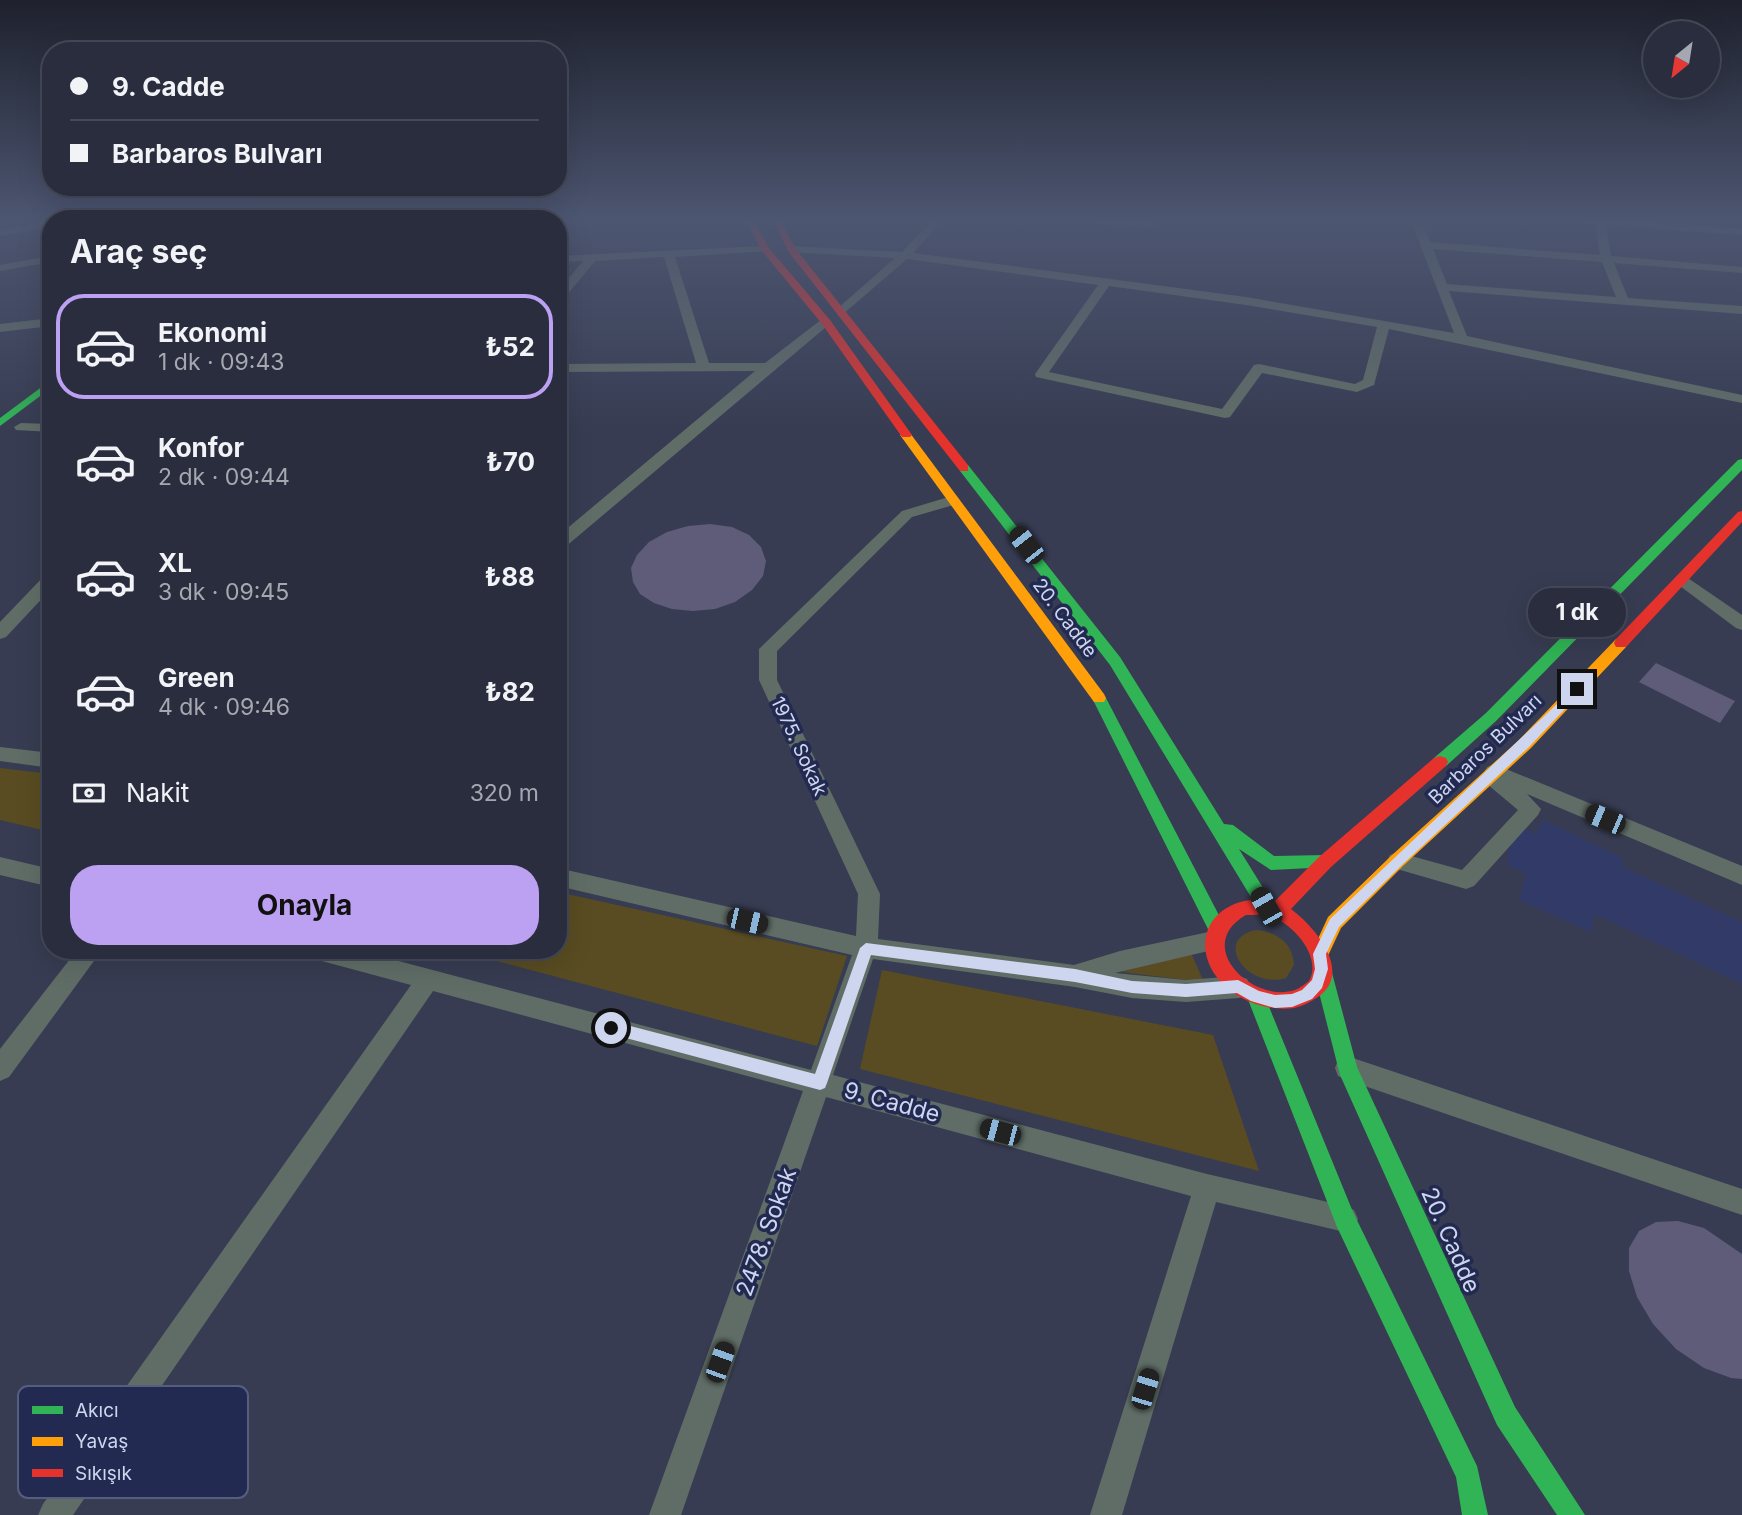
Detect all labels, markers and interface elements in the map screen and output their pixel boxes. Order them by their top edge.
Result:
north arrow [1643,21,1720,98]
map controls [1643,21,1720,98]
text: 9. Cadde [112,71,225,102]
text: Barbaros Bulvarı [112,138,323,169]
text: Araç seç [70,232,207,271]
icon: car [74,315,137,378]
text: Ekonomi [158,317,267,348]
text: ₺52 [485,331,535,362]
text: 1 dk · 09:43 [158,348,285,376]
icon: car [74,430,137,493]
text: Konfor [158,432,244,463]
text: ₺70 [486,446,535,477]
text: 2 dk · 09:44 [158,463,290,491]
car [1005,522,1048,568]
icon: car [74,545,137,608]
text: XL [158,547,192,578]
text: ₺88 [484,561,535,592]
street label: 20. Cadde [1028,574,1102,662]
text: 3 dk · 09:45 [158,578,289,606]
callout: 1 dk [1528,588,1626,636]
text: 1 dk [1555,598,1599,626]
icon: car [74,660,137,723]
text: Green [158,662,235,693]
route end [1561,673,1593,705]
text: ₺82 [485,676,535,707]
street label: Barbaros Bulvarı [1424,689,1546,809]
text: 4 dk · 09:46 [158,693,290,721]
street label: 1975. Sokak [766,693,832,800]
icon: cash [70,774,108,812]
text: Nakit [126,777,189,808]
text: 320 m [470,779,539,807]
car [1582,801,1629,837]
button: Onayla [70,865,539,945]
car [1247,884,1286,930]
car [725,906,770,936]
route start [595,1012,627,1044]
street label: 9. Cadde [841,1076,943,1128]
car [977,1116,1024,1148]
street label: 2478. Sokak [730,1164,802,1300]
street label: 20. Cadde [1415,1183,1487,1297]
car [703,1339,738,1385]
car [1129,1366,1162,1412]
legend [18,1386,248,1498]
text: Akıcı [75,1399,119,1422]
text: Yavaş [75,1430,128,1453]
text: Sıkışık [75,1462,132,1485]

